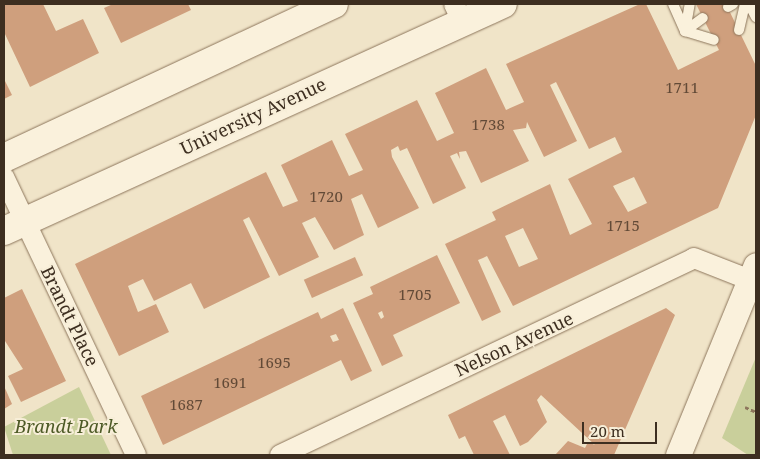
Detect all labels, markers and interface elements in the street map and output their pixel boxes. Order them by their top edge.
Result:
street label: University Avenue [177,73,329,159]
house number: 1711 [665,79,699,97]
house number: 1738 [471,116,505,134]
house number: 1720 [309,188,343,206]
house number: 1715 [606,217,640,235]
street label: Brandt Place [36,262,104,370]
house number: 1705 [398,286,432,304]
street label: Nelson Avenue [451,307,577,381]
house number: 1695 [257,354,291,372]
house number: 1691 [213,374,247,392]
house number: 1687 [169,396,203,414]
scale bar [585,412,660,444]
park label: Brandt Park [14,415,118,437]
text: 20 m [590,421,625,441]

